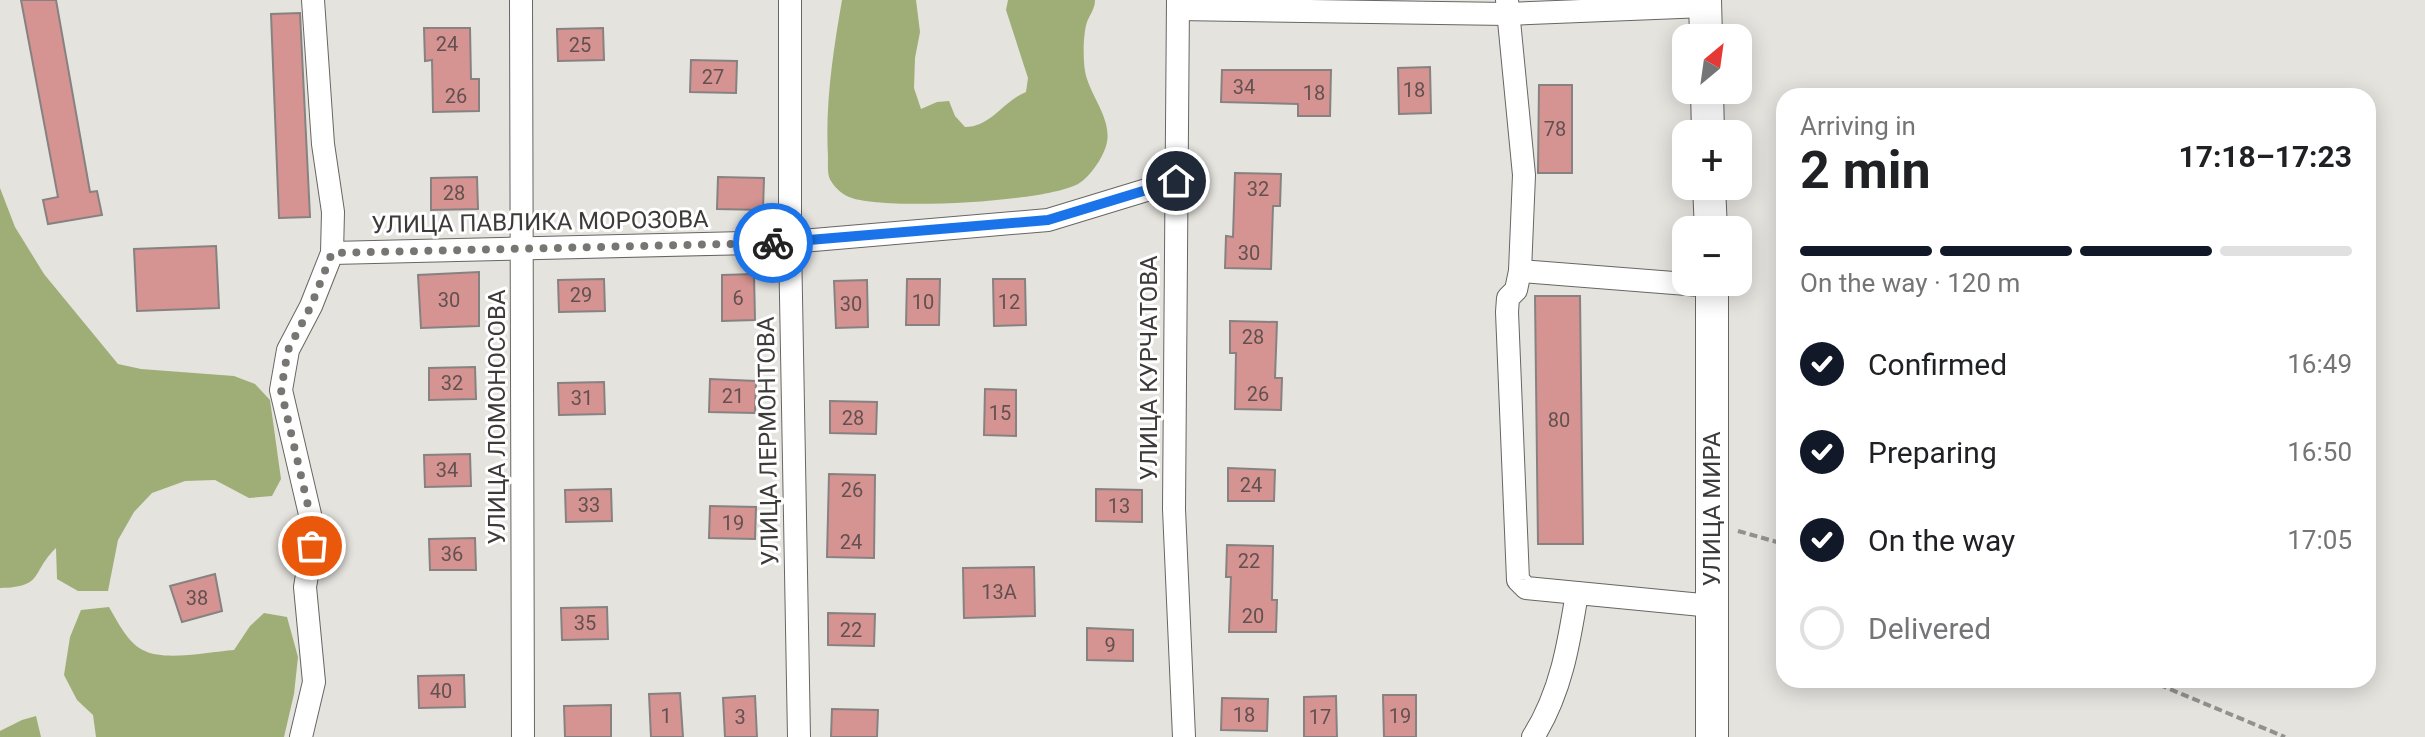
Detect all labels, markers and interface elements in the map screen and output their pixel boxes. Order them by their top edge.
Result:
north arrow [1672,24,1752,104]
map controls [1672,24,1752,296]
house number: 24 [436,32,458,56]
house number: 25 [569,33,591,57]
house number: 27 [702,65,724,89]
house number: 34 [1233,75,1255,99]
house number: 18 [1403,78,1425,102]
house number: 18 [1303,81,1325,105]
house number: 26 [445,84,467,108]
text: Arriving in [1800,111,1916,141]
house number: 78 [1544,117,1566,141]
button: + [1672,120,1752,200]
text: 17:18–17:23 [2178,139,2352,174]
text: 2 min [1800,140,1931,201]
pin [1142,147,1210,215]
icon: home [1154,159,1198,203]
house number: 32 [1247,177,1269,201]
house number: 28 [443,181,465,205]
courier [733,203,813,283]
street label: УЛИЦА ПАВЛИКА МОРОЗОВА [371,205,709,239]
button: − [1672,216,1752,296]
icon: bike [751,221,795,265]
house number: 30 [1238,241,1260,265]
street label: УЛИЦА КУРЧАТОВА [1135,255,1163,481]
text: On the way · 120 m [1800,268,2020,298]
house number: 29 [570,283,592,307]
house number: 6 [732,286,744,310]
house number: 30 [438,288,460,312]
street label: УЛИЦА ЛОМОНОСОВА [483,289,511,545]
house number: 10 [912,290,934,314]
house number: 12 [998,290,1020,314]
house number: 30 [840,292,862,316]
street label: УЛИЦА ЛЕРМОНТОВА [752,316,784,566]
house number: 28 [1242,325,1264,349]
icon: check [1800,342,1844,386]
text: Confirmed [1868,347,2007,382]
text: 16:49 [2287,349,2352,379]
house number: 32 [441,371,463,395]
house number: 26 [1247,382,1269,406]
house number: 21 [722,384,744,408]
house number: 31 [571,386,593,410]
house number: 15 [989,401,1011,425]
house number: 28 [842,406,864,430]
house number: 80 [1548,408,1570,432]
icon: check [1800,430,1844,474]
street label: УЛИЦА МИРА [1698,431,1726,587]
text: Preparing [1868,435,1997,470]
text: 16:50 [2287,437,2352,467]
house number: 34 [436,458,458,482]
house number: 24 [1240,473,1262,497]
house number: 26 [841,478,863,502]
house number: 33 [578,493,600,517]
house number: 13 [1108,494,1130,518]
house number: 19 [722,511,744,535]
pin [278,512,346,580]
icon: check [1800,518,1844,562]
text: On the way [1868,523,2015,558]
icon: bag [290,524,334,568]
text: 17:05 [2287,525,2352,555]
house number: 24 [840,530,862,554]
house number: 36 [441,542,463,566]
house number: 22 [1238,549,1260,573]
house number: 13А [981,580,1017,604]
house number: 38 [186,586,208,610]
house number: 20 [1242,604,1264,628]
house number: 35 [574,611,596,635]
text: Delivered [1868,611,1991,646]
house number: 22 [840,618,862,642]
house number: 9 [1104,633,1116,657]
house number: 40 [430,679,452,703]
house number: 18 [1233,703,1255,727]
house number: 1 [660,704,672,728]
house number: 19 [1389,704,1411,728]
house number: 3 [734,705,746,729]
house number: 17 [1309,705,1331,729]

